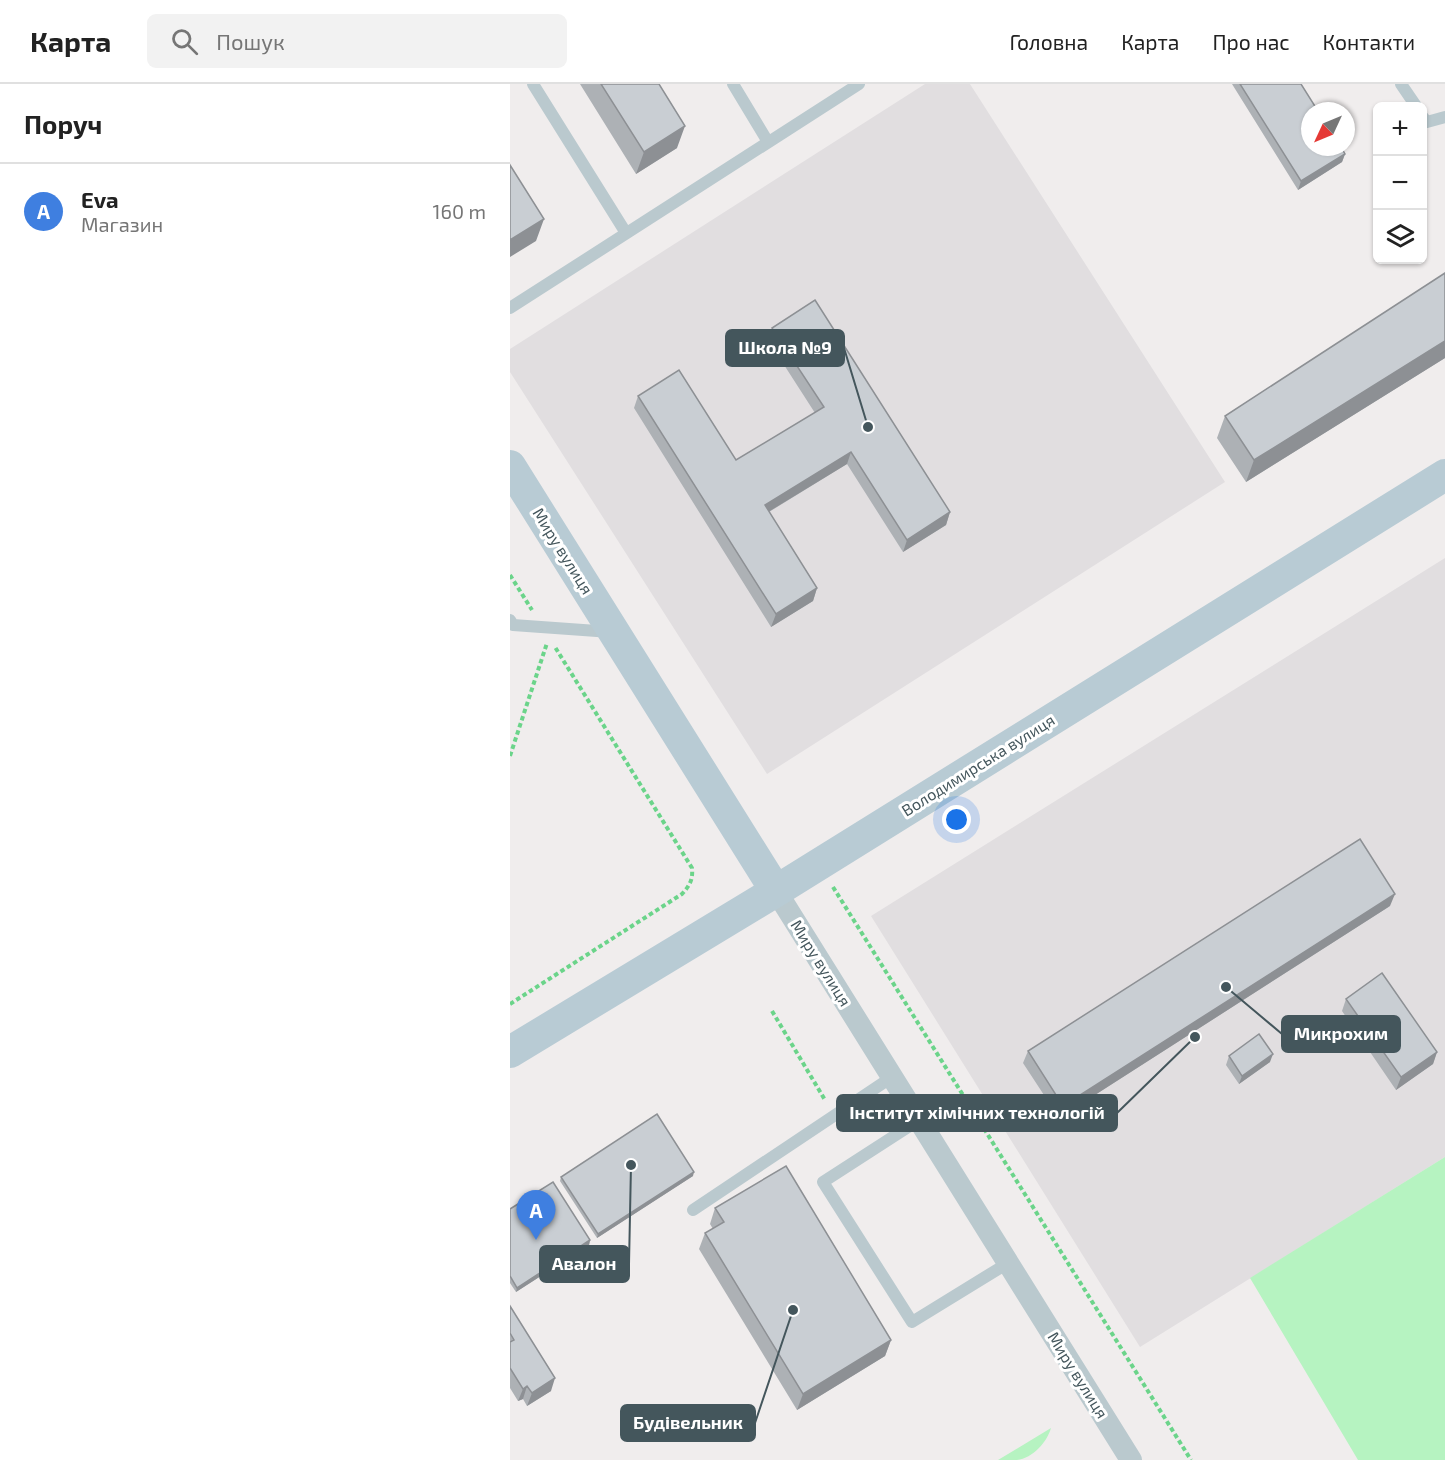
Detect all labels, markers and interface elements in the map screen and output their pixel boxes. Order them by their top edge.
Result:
search box [147,14,567,68]
text: Карта [30,24,111,58]
icon: search [168,25,201,58]
text: Пошук [216,28,285,54]
text: Головна [1009,29,1088,54]
text: Карта [1121,29,1179,54]
text: Про нас [1212,29,1290,54]
text: Контакти [1323,29,1415,54]
north arrow [1301,102,1355,156]
map controls [1373,102,1427,264]
button: + [1373,102,1427,156]
text: Поруч [24,108,102,139]
button: − [1373,156,1427,210]
text: Eva [81,186,119,212]
text: A [37,199,50,223]
text: 160 m [433,199,486,223]
button: layers [1373,210,1427,264]
text: Магазин [81,212,163,236]
callout: Школа №9 [726,330,844,366]
text: Школа №9 [738,336,832,358]
street label: Миру вулиця [529,504,597,598]
street label: Володимирська вулиця [898,710,1058,820]
your location [942,805,971,834]
street label: Миру вулиця [787,916,855,1010]
callout: Микрохим [1282,1016,1400,1052]
text: Микрохим [1294,1022,1388,1044]
callout: Інститут хімічних технологій [837,1095,1117,1131]
text: Інститут хімічних технологій [849,1101,1105,1123]
pin: A [516,1190,556,1240]
callout: Авалон [540,1246,629,1282]
text: Авалон [552,1252,616,1274]
street label: Миру вулиця [1044,1328,1112,1422]
callout: Будівельник [621,1405,755,1441]
text: Будівельник [633,1411,743,1433]

